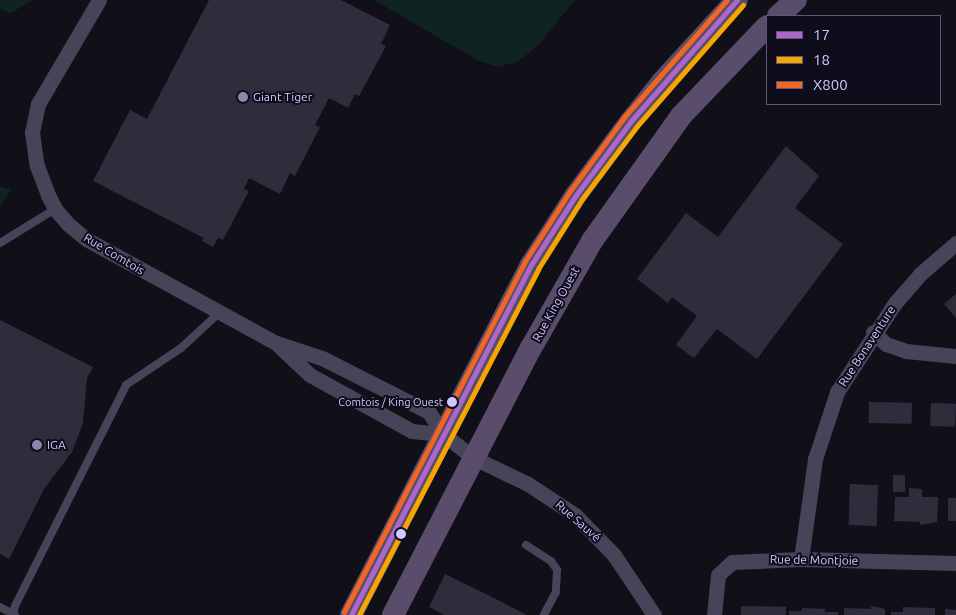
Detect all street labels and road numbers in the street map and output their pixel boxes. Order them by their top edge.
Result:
street label: Rue Comtois [81,230,147,278]
street label: Rue King Ouest [529,264,583,344]
street label: Rue Bonaventure [836,303,898,389]
street label: Rue Sauvé [552,497,604,545]
street label: Rue de Montjoie [770,552,858,568]

